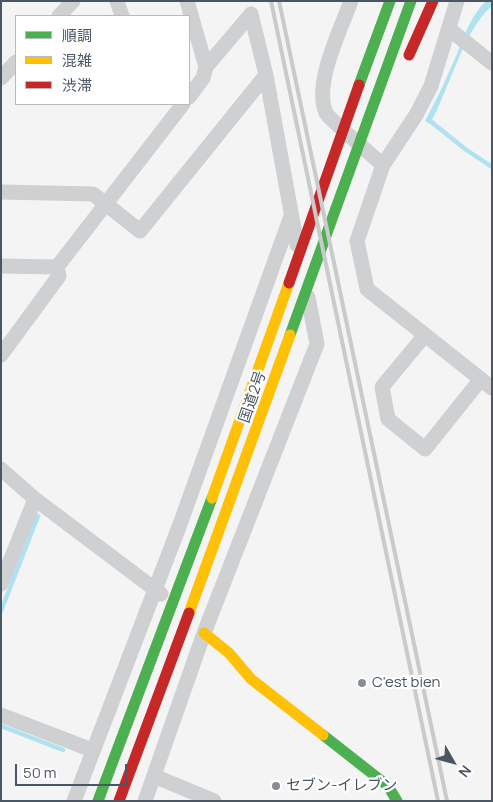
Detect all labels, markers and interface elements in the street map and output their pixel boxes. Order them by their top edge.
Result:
legend [15,15,190,105]
text: 順調 [62,25,92,46]
text: 混雑 [62,50,92,71]
text: 渋滞 [62,75,92,96]
street label: 国道2号 [236,369,270,425]
place label: C'est bien [372,674,440,692]
marker: C'est bien [356,677,368,689]
north arrow [428,737,478,787]
scale bar [18,754,130,786]
text: 50 m [23,762,57,783]
text: N [455,762,476,781]
place label: セブン-イレブン [286,777,397,795]
marker: セブン-イレブン [270,780,282,792]

